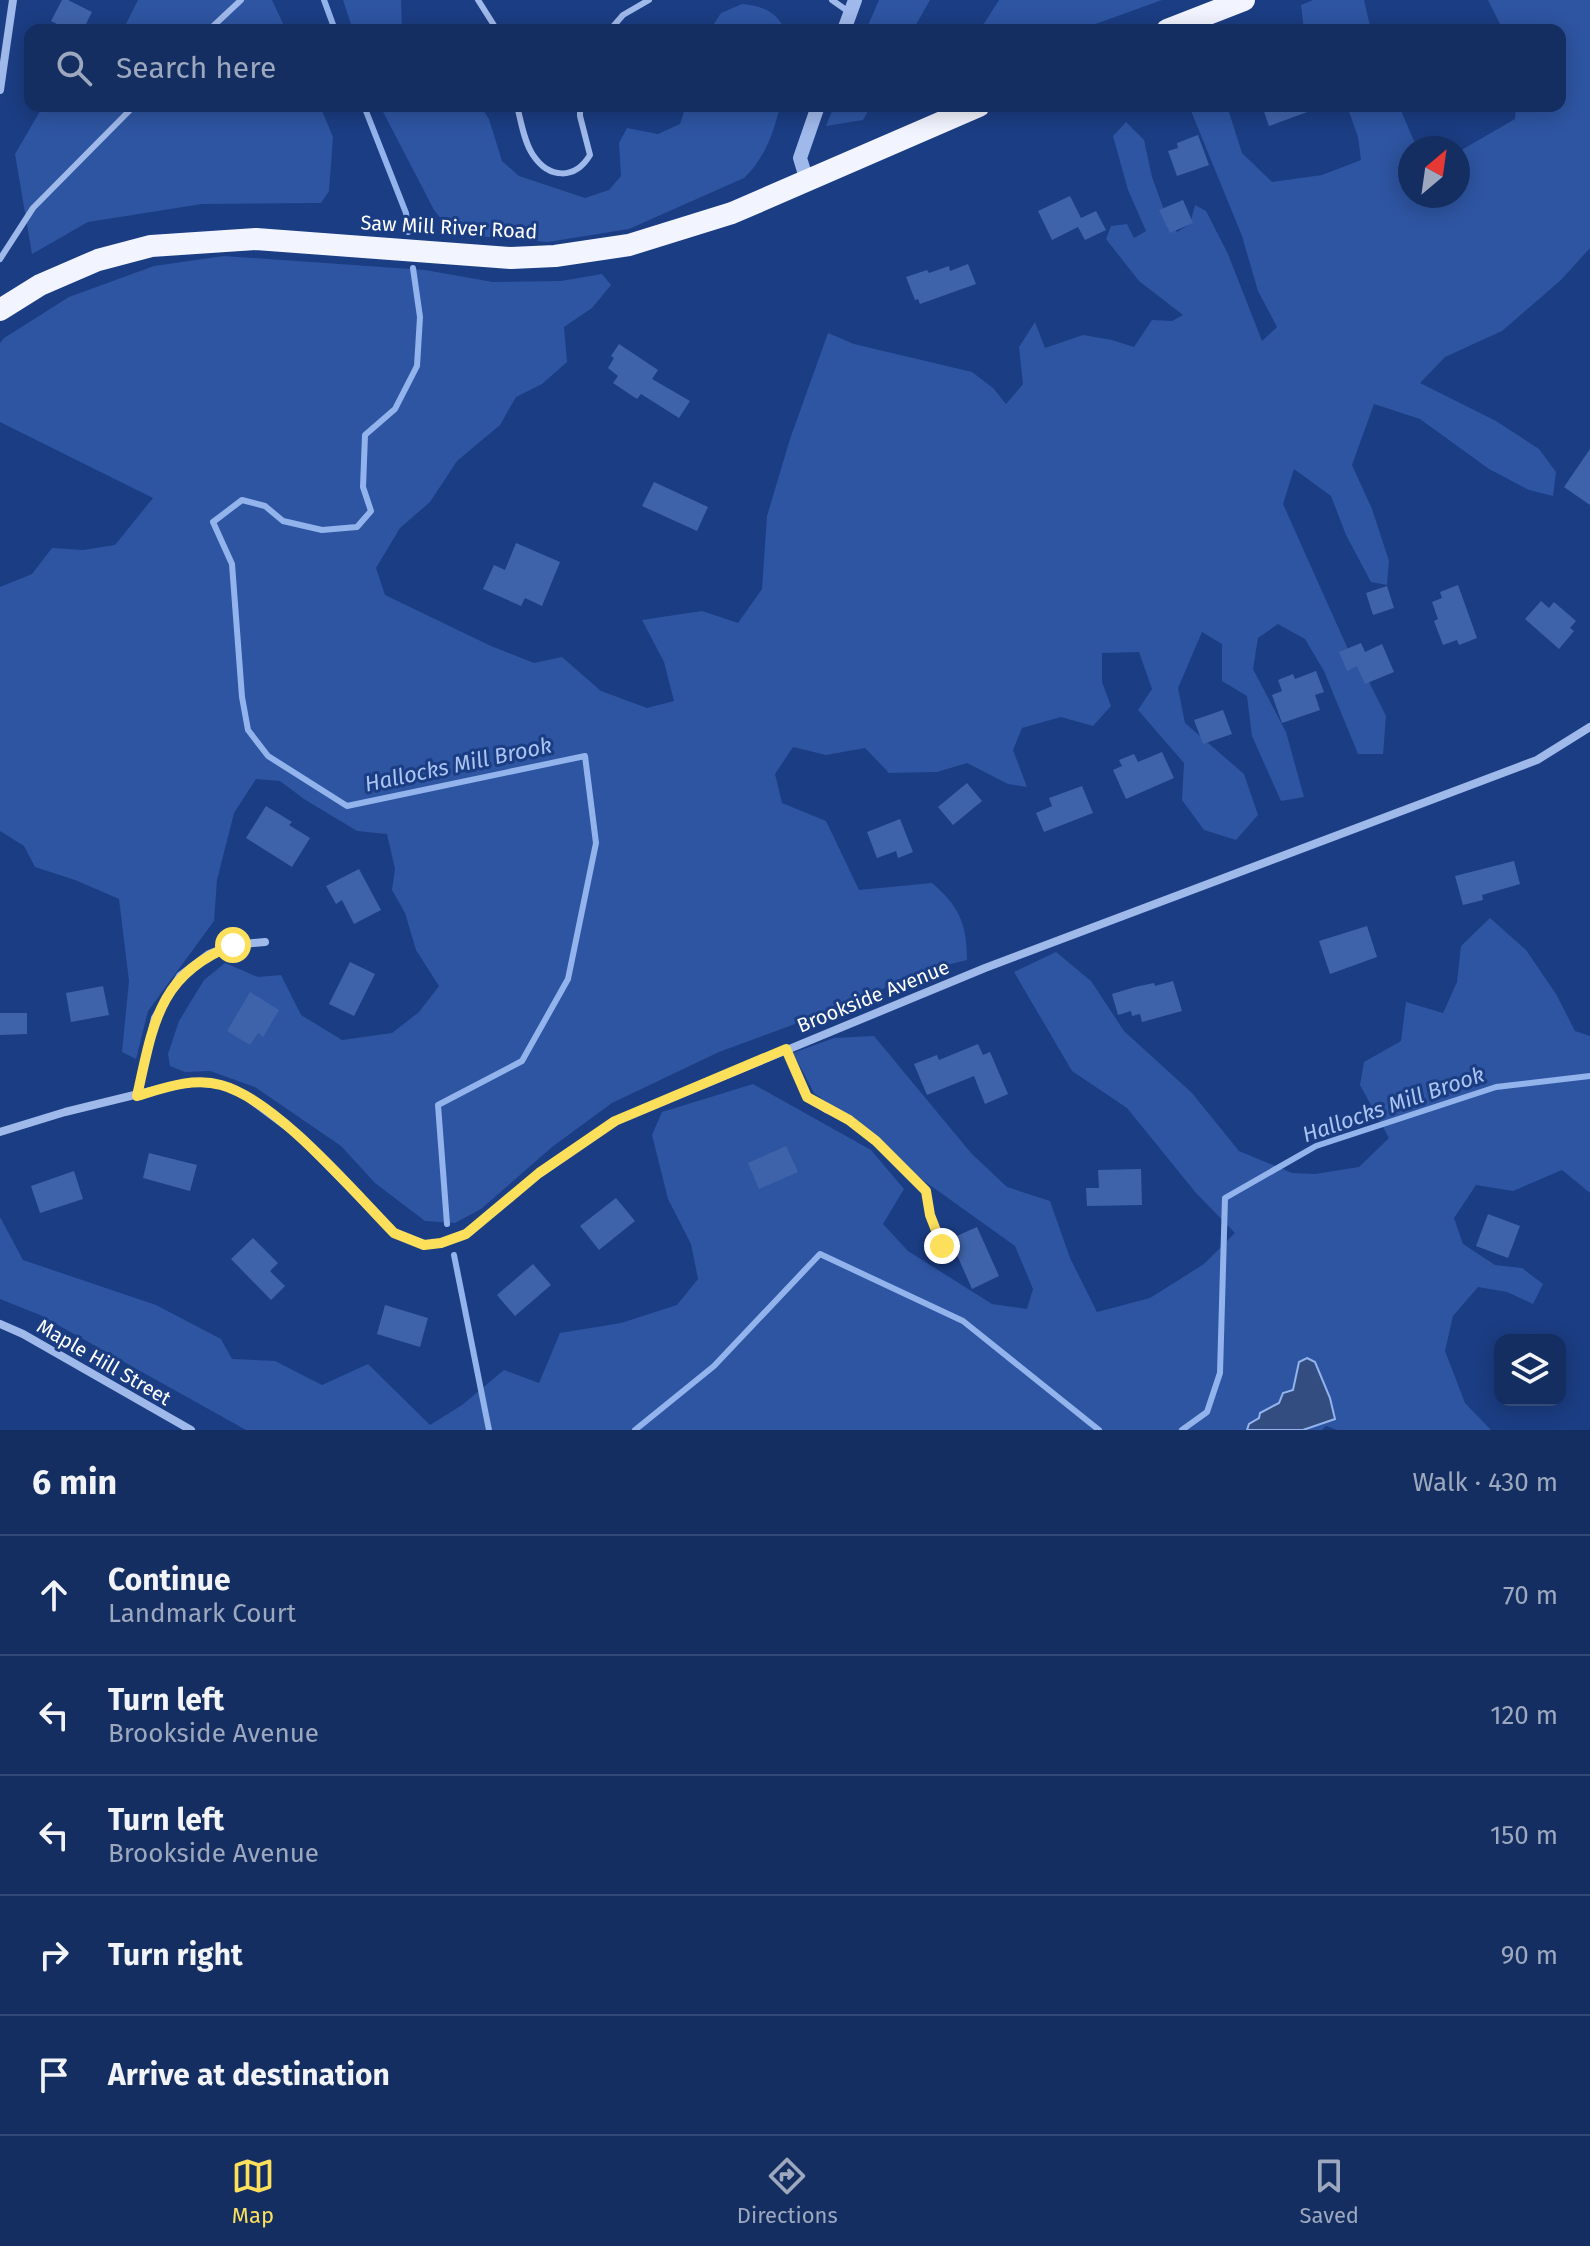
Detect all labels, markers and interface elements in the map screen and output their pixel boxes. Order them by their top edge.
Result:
search box [24,24,1566,112]
icon: search [52,46,96,90]
text: Search here [116,50,276,86]
north arrow [1398,136,1470,208]
street label: Saw Mill River Road [360,210,538,244]
water label: Hallocks Mill Brook [362,731,554,798]
route start [215,927,251,963]
street label: Brookside Avenue [793,954,953,1038]
water label: Hallocks Mill Brook [1299,1061,1488,1148]
route end [924,1228,960,1264]
street label: Maple Hill Street [33,1314,176,1410]
map controls [1494,1334,1566,1406]
button: layers [1494,1334,1566,1406]
text: 6 min [32,1462,117,1503]
text: Walk · 430 m [1412,1467,1558,1498]
text: Continue [108,1562,231,1598]
icon: ahead [32,1573,76,1617]
text: 70 m [1503,1580,1558,1611]
text: Landmark Court [108,1598,296,1629]
text: Turn left [108,1682,224,1718]
icon: left [32,1693,76,1737]
text: 120 m [1490,1700,1558,1731]
text: Brookside Avenue [108,1718,319,1749]
text: Turn left [108,1802,224,1838]
icon: left [32,1813,76,1857]
text: 150 m [1490,1820,1558,1851]
text: Brookside Avenue [108,1838,319,1869]
icon: right [32,1933,76,1977]
text: Turn right [108,1937,243,1973]
text: 90 m [1501,1940,1558,1971]
icon: arrive [32,2053,76,2097]
text: Arrive at destination [108,2057,390,2093]
tab: Map [231,2154,275,2229]
tab: Directions [737,2154,838,2229]
tab: Saved [1300,2154,1359,2229]

